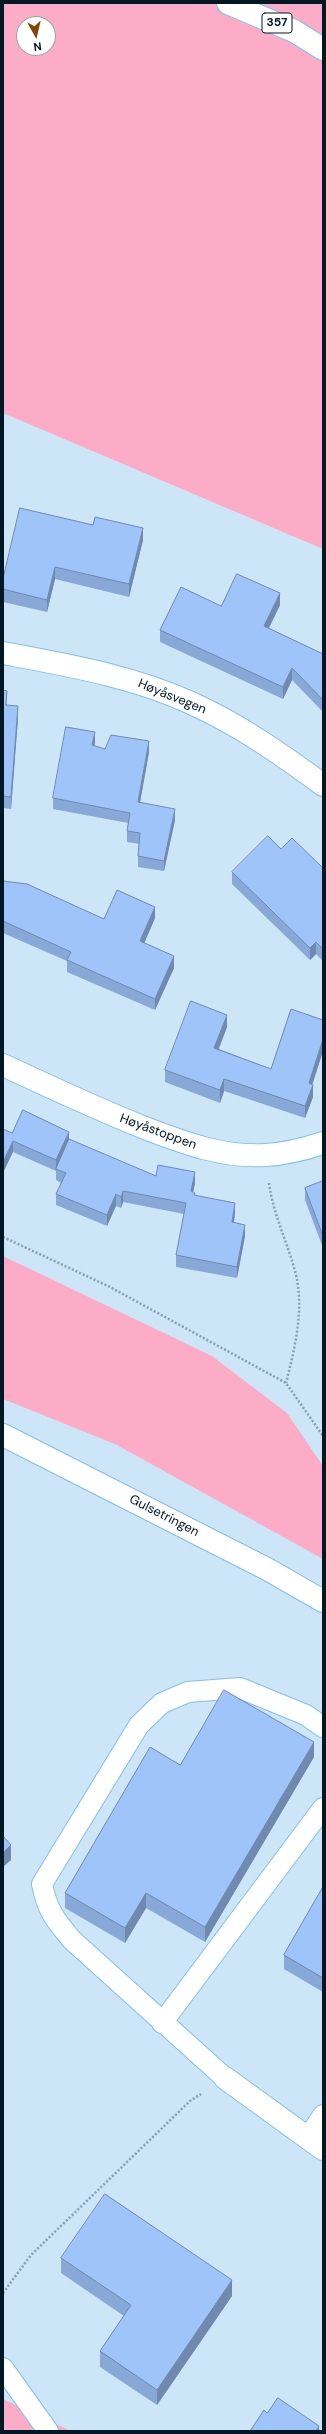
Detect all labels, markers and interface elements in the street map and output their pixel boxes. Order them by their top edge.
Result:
road number: 357 [262,13,292,33]
north arrow [16,16,56,56]
text: N [33,39,42,54]
street label: Høyåsvegen [136,676,208,718]
street label: Høyåstoppen [118,1111,198,1153]
street label: Gulsetringen [127,1492,201,1540]

